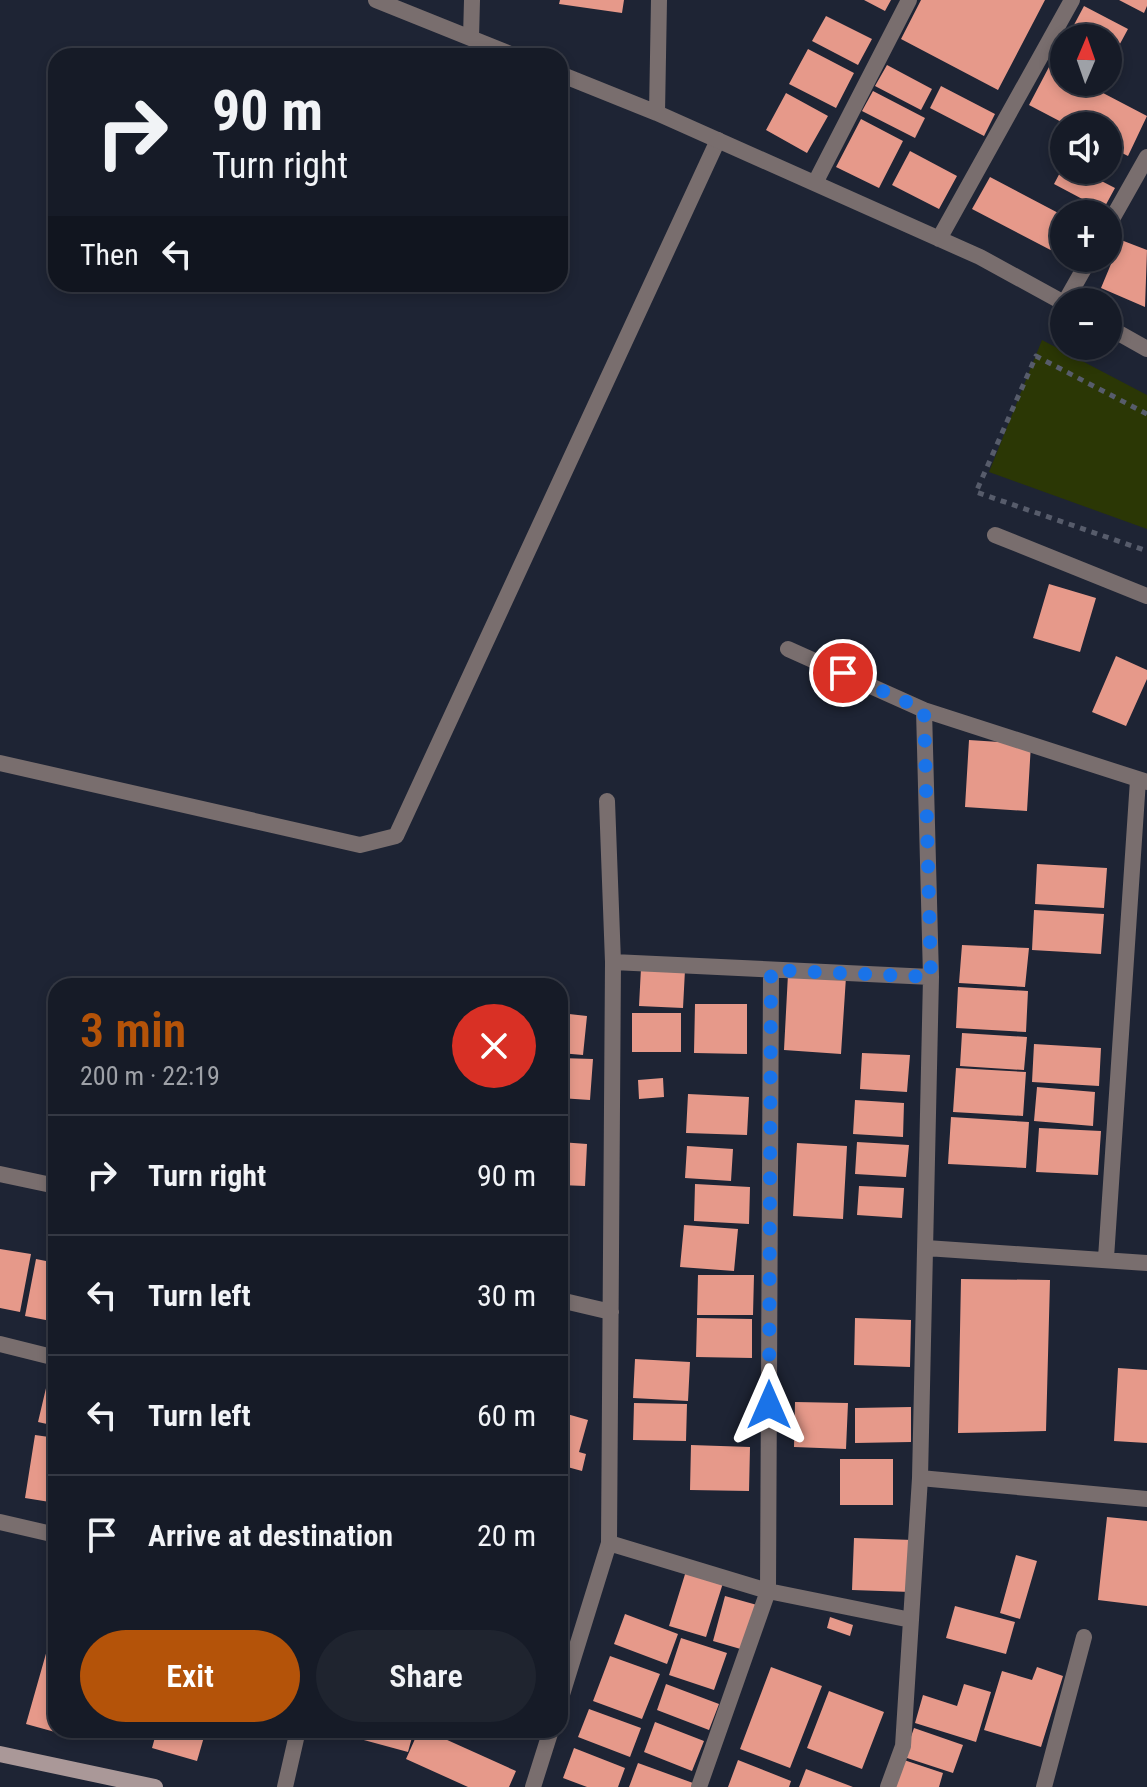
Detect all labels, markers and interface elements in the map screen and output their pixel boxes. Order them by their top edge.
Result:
north arrow [1050,24,1122,96]
map controls [1050,24,1122,360]
text: 90 m [212,78,323,144]
icon: right [80,80,184,184]
button: sound [1050,112,1122,184]
text: Turn right [212,145,348,187]
button: + [1050,200,1122,272]
icon: left [155,232,199,276]
text: Then [80,237,139,272]
button: − [1050,288,1122,360]
pin [809,639,877,707]
icon: arrive [821,651,865,695]
text: 3 min [80,1002,186,1059]
button: close [452,1004,536,1088]
text: 200 m · 22:19 [80,1061,220,1091]
icon: right [80,1153,124,1197]
text: Turn right [148,1158,266,1193]
text: 90 m [477,1158,536,1193]
icon: left [80,1273,124,1317]
text: Turn left [148,1278,251,1313]
text: 30 m [477,1278,536,1313]
position arrow [727,1363,811,1447]
icon: left [80,1393,124,1437]
text: Turn left [148,1398,251,1433]
text: 60 m [477,1398,536,1433]
icon: arrive [80,1513,124,1557]
text: Arrive at destination [148,1518,393,1553]
text: 20 m [477,1518,536,1553]
button: Exit [80,1630,300,1722]
button: Share [316,1630,536,1722]

